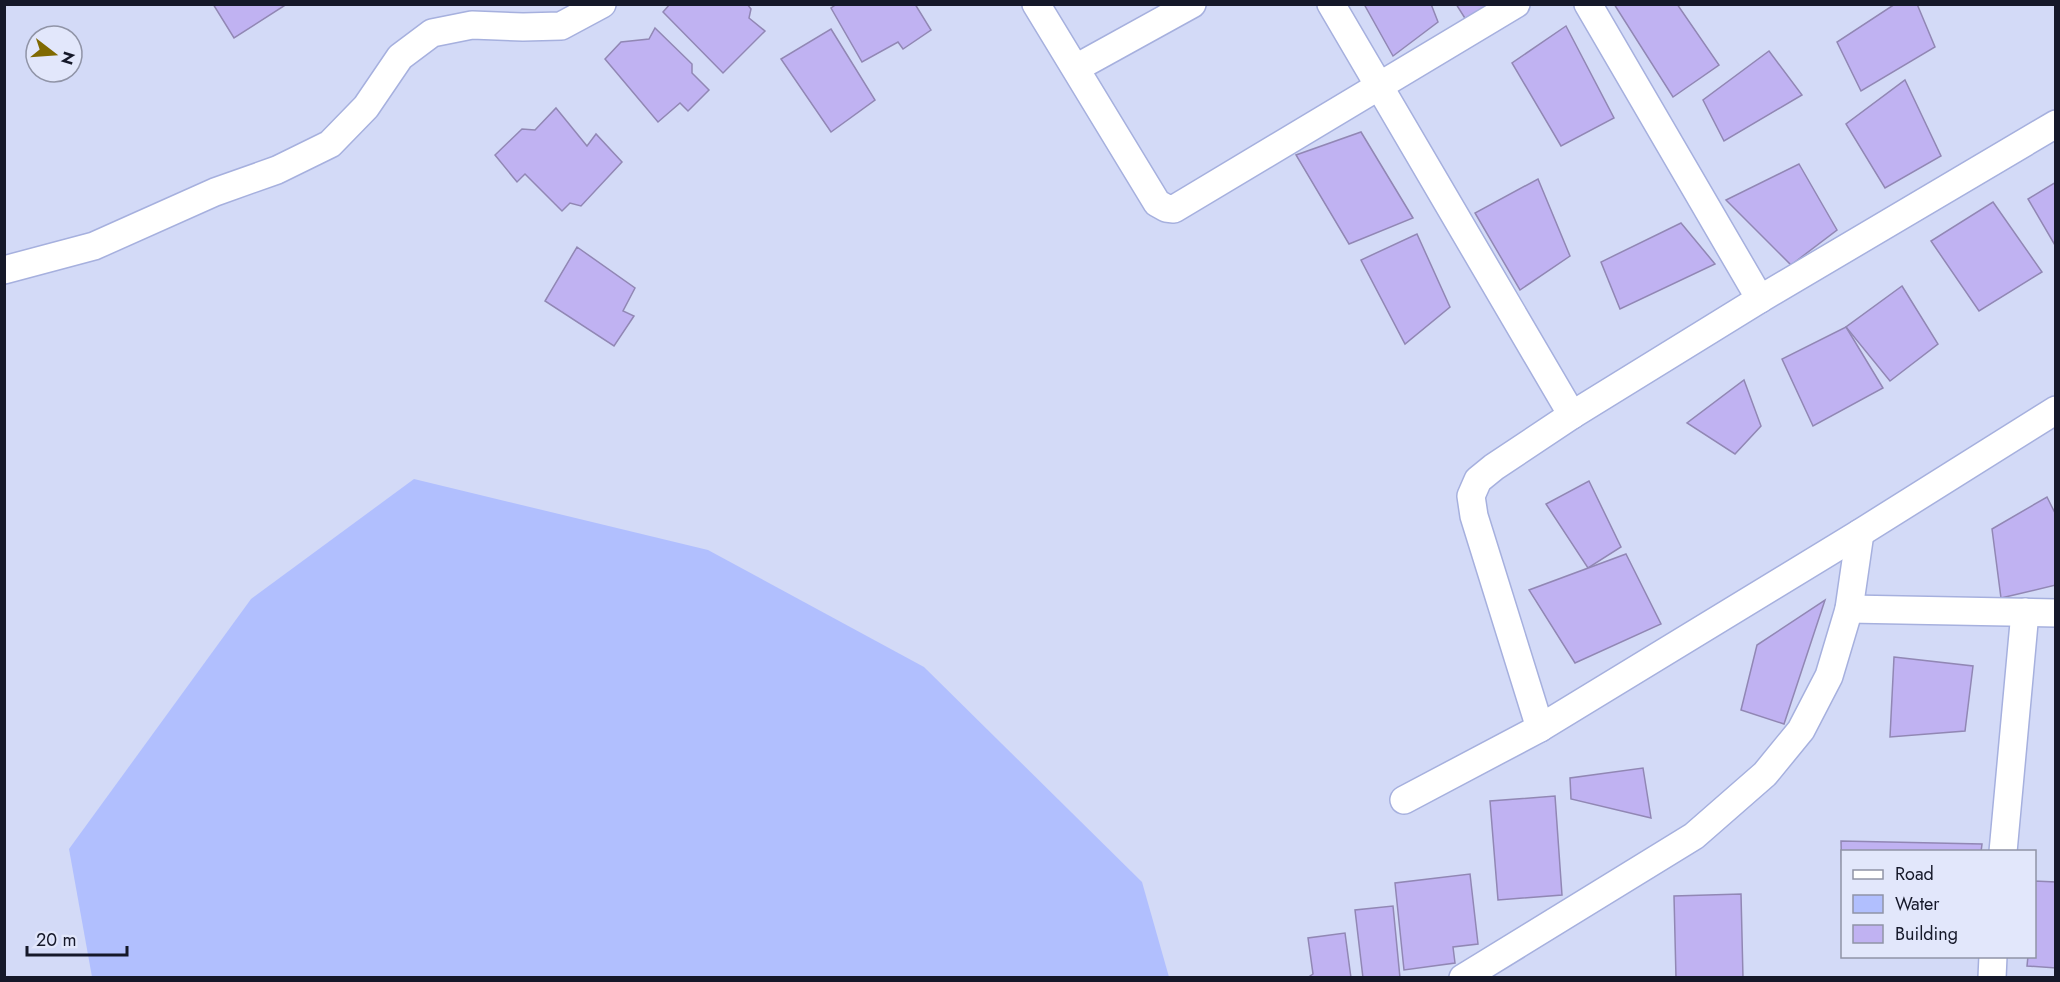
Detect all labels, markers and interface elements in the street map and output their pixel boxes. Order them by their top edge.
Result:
north arrow [24,24,84,84]
text: N [55,49,81,68]
legend [1841,850,2036,958]
text: Road [1895,861,1934,887]
text: Water [1895,891,1940,917]
scale bar [27,919,128,957]
text: Building [1895,921,1958,947]
text: 20 m [36,927,76,953]

